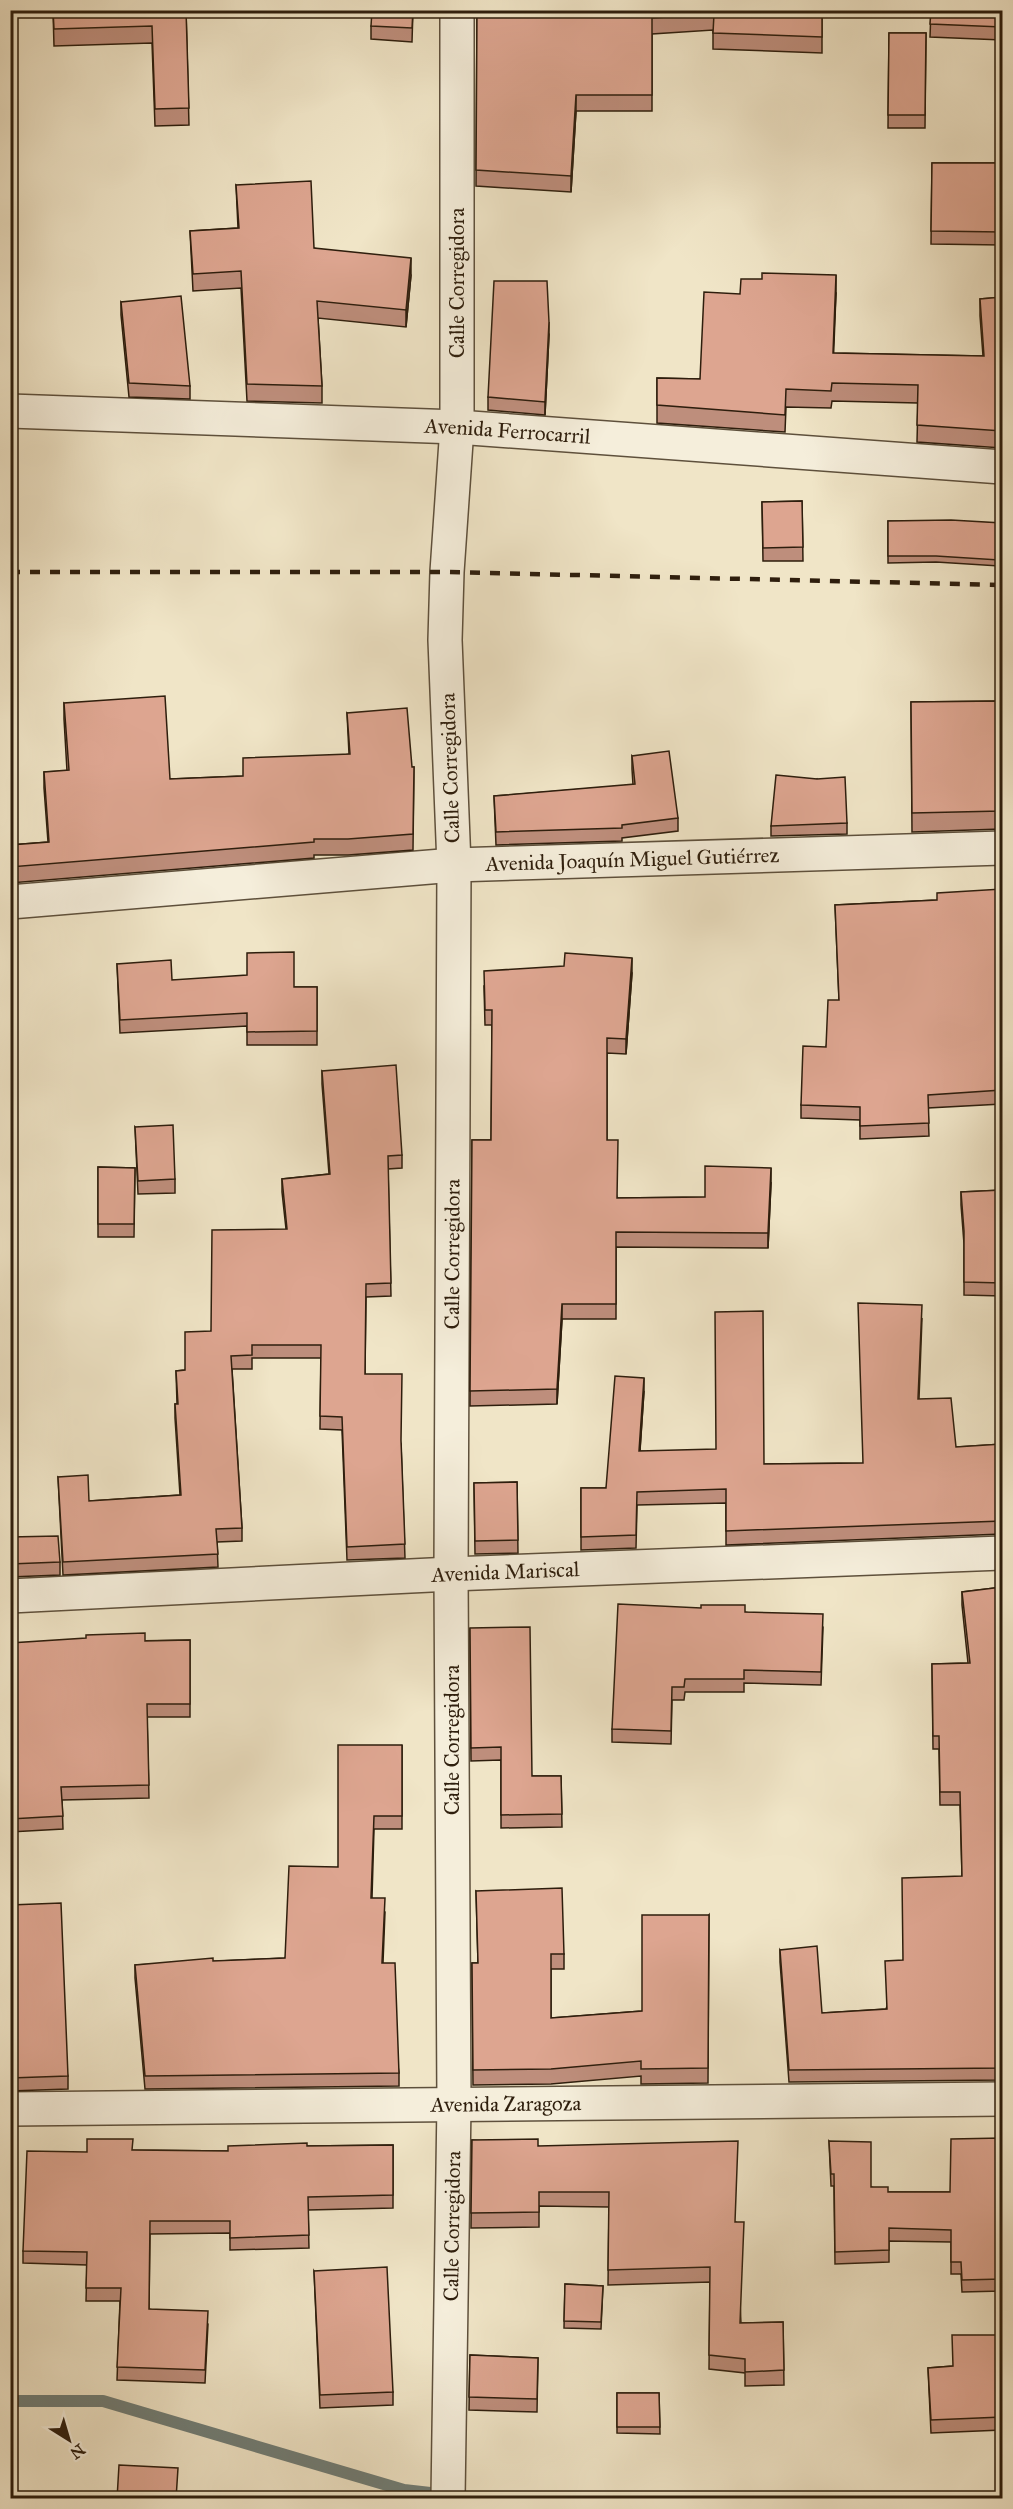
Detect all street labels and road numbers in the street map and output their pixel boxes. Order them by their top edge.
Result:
street label: Calle Corregidora [444,208,470,358]
street label: Avenida Ferrocarril [423,413,592,450]
street label: Calle Corregidora [434,692,466,844]
street label: Avenida Joaquín Miguel Gutiérrez [484,842,780,877]
street label: Calle Corregidora [439,1179,466,1329]
street label: Avenida Mariscal [430,1556,580,1588]
street label: Calle Corregidora [439,1665,465,1815]
street label: Avenida Zaragoza [429,2090,582,2118]
street label: Calle Corregidora [438,2150,466,2302]

